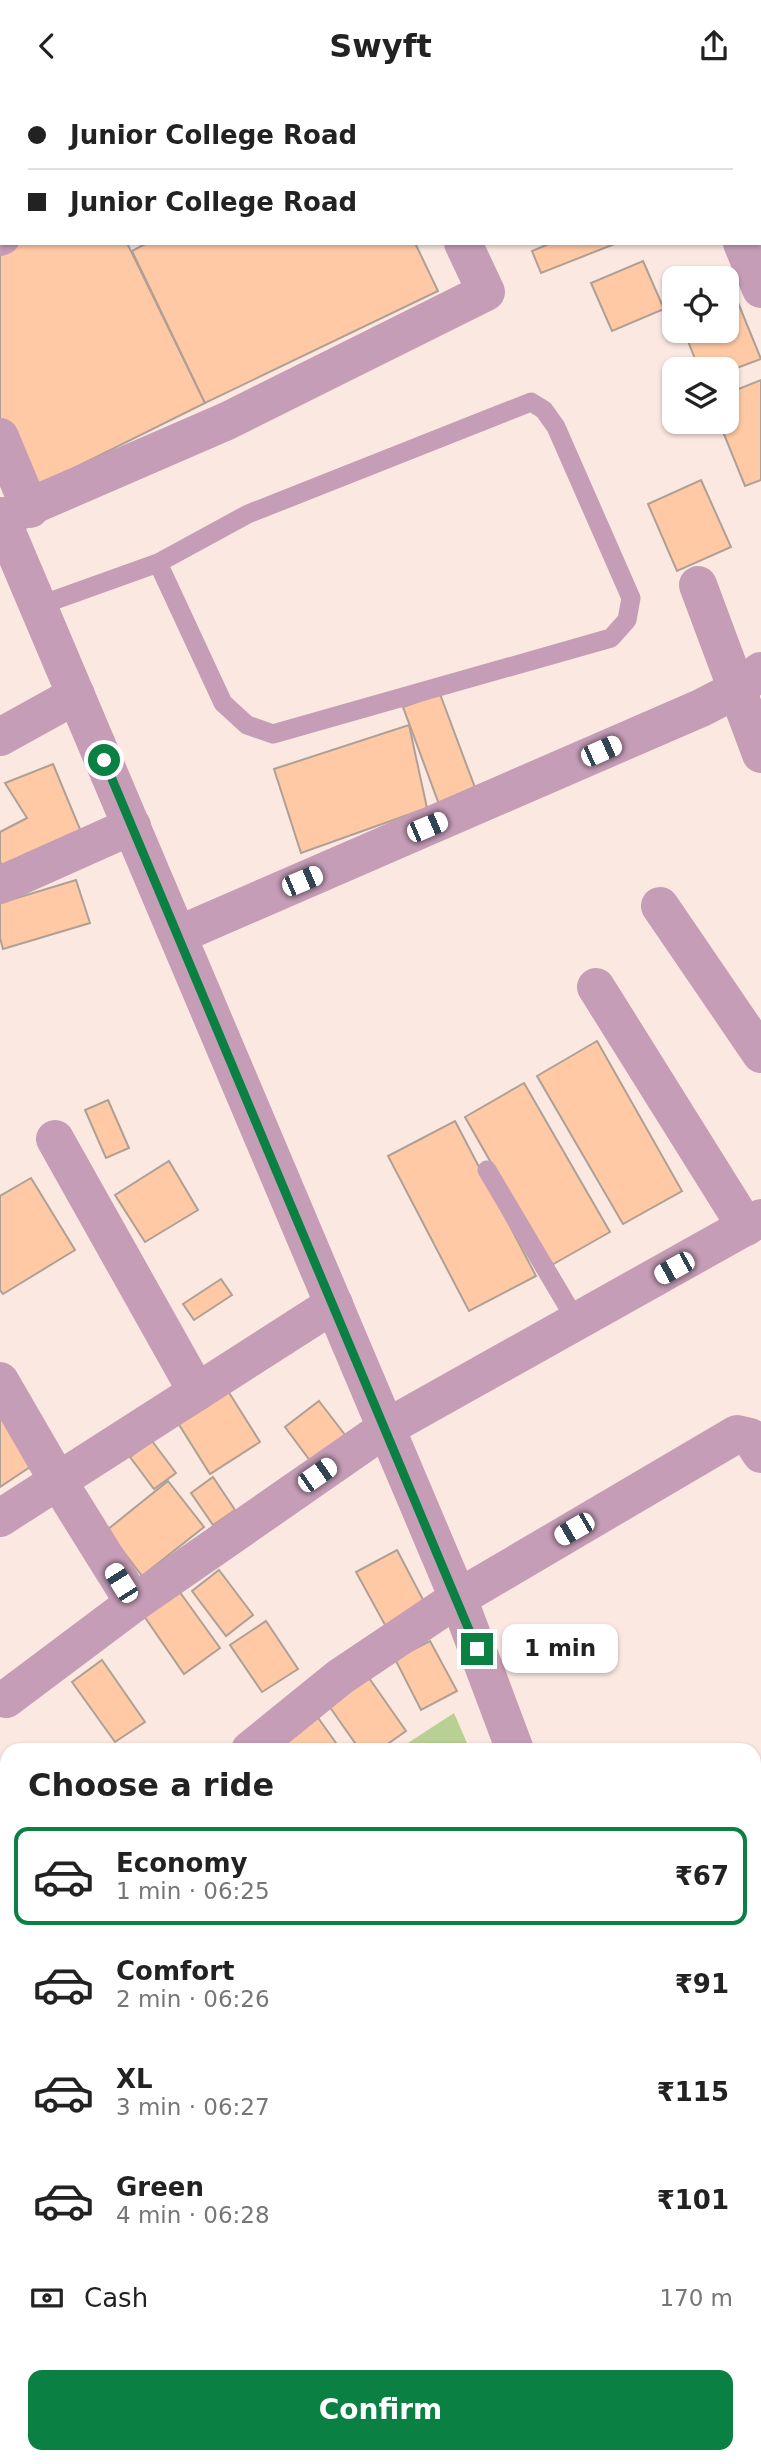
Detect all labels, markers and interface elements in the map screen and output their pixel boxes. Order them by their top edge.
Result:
icon: back [28,27,66,65]
text: Swyft [329,27,432,65]
icon: share [695,27,733,65]
text: Junior College Road [70,120,357,150]
text: Junior College Road [70,187,357,217]
map controls [662,266,739,434]
button: locate [662,266,739,343]
button: layers [662,357,739,434]
car [578,733,625,769]
route start [88,744,120,776]
car [404,809,451,845]
car [279,863,326,899]
car [651,1249,698,1287]
car [294,1454,341,1496]
car [551,1509,598,1549]
car [101,1560,142,1606]
callout: 1 min [502,1625,617,1673]
route end [461,1633,493,1665]
text: 1 min [524,1635,596,1661]
text: Choose a ride [28,1766,274,1804]
icon: car [32,1845,95,1908]
text: Economy [116,1848,247,1878]
text: ₹67 [675,1861,729,1891]
text: 1 min · 06:25 [116,1878,270,1904]
icon: car [32,1953,95,2016]
text: Comfort [116,1956,234,1986]
text: ₹91 [675,1969,729,1999]
text: 2 min · 06:26 [116,1986,270,2012]
icon: car [32,2061,95,2124]
text: XL [116,2064,153,2094]
text: ₹115 [657,2077,729,2107]
text: 3 min · 06:27 [116,2094,270,2120]
icon: car [32,2169,95,2232]
text: Green [116,2172,204,2202]
text: ₹101 [657,2185,729,2215]
text: 4 min · 06:28 [116,2202,270,2228]
icon: cash [28,2279,66,2317]
text: Cash [84,2283,148,2313]
text: 170 m [659,2285,733,2311]
button: Confirm [28,2370,733,2450]

